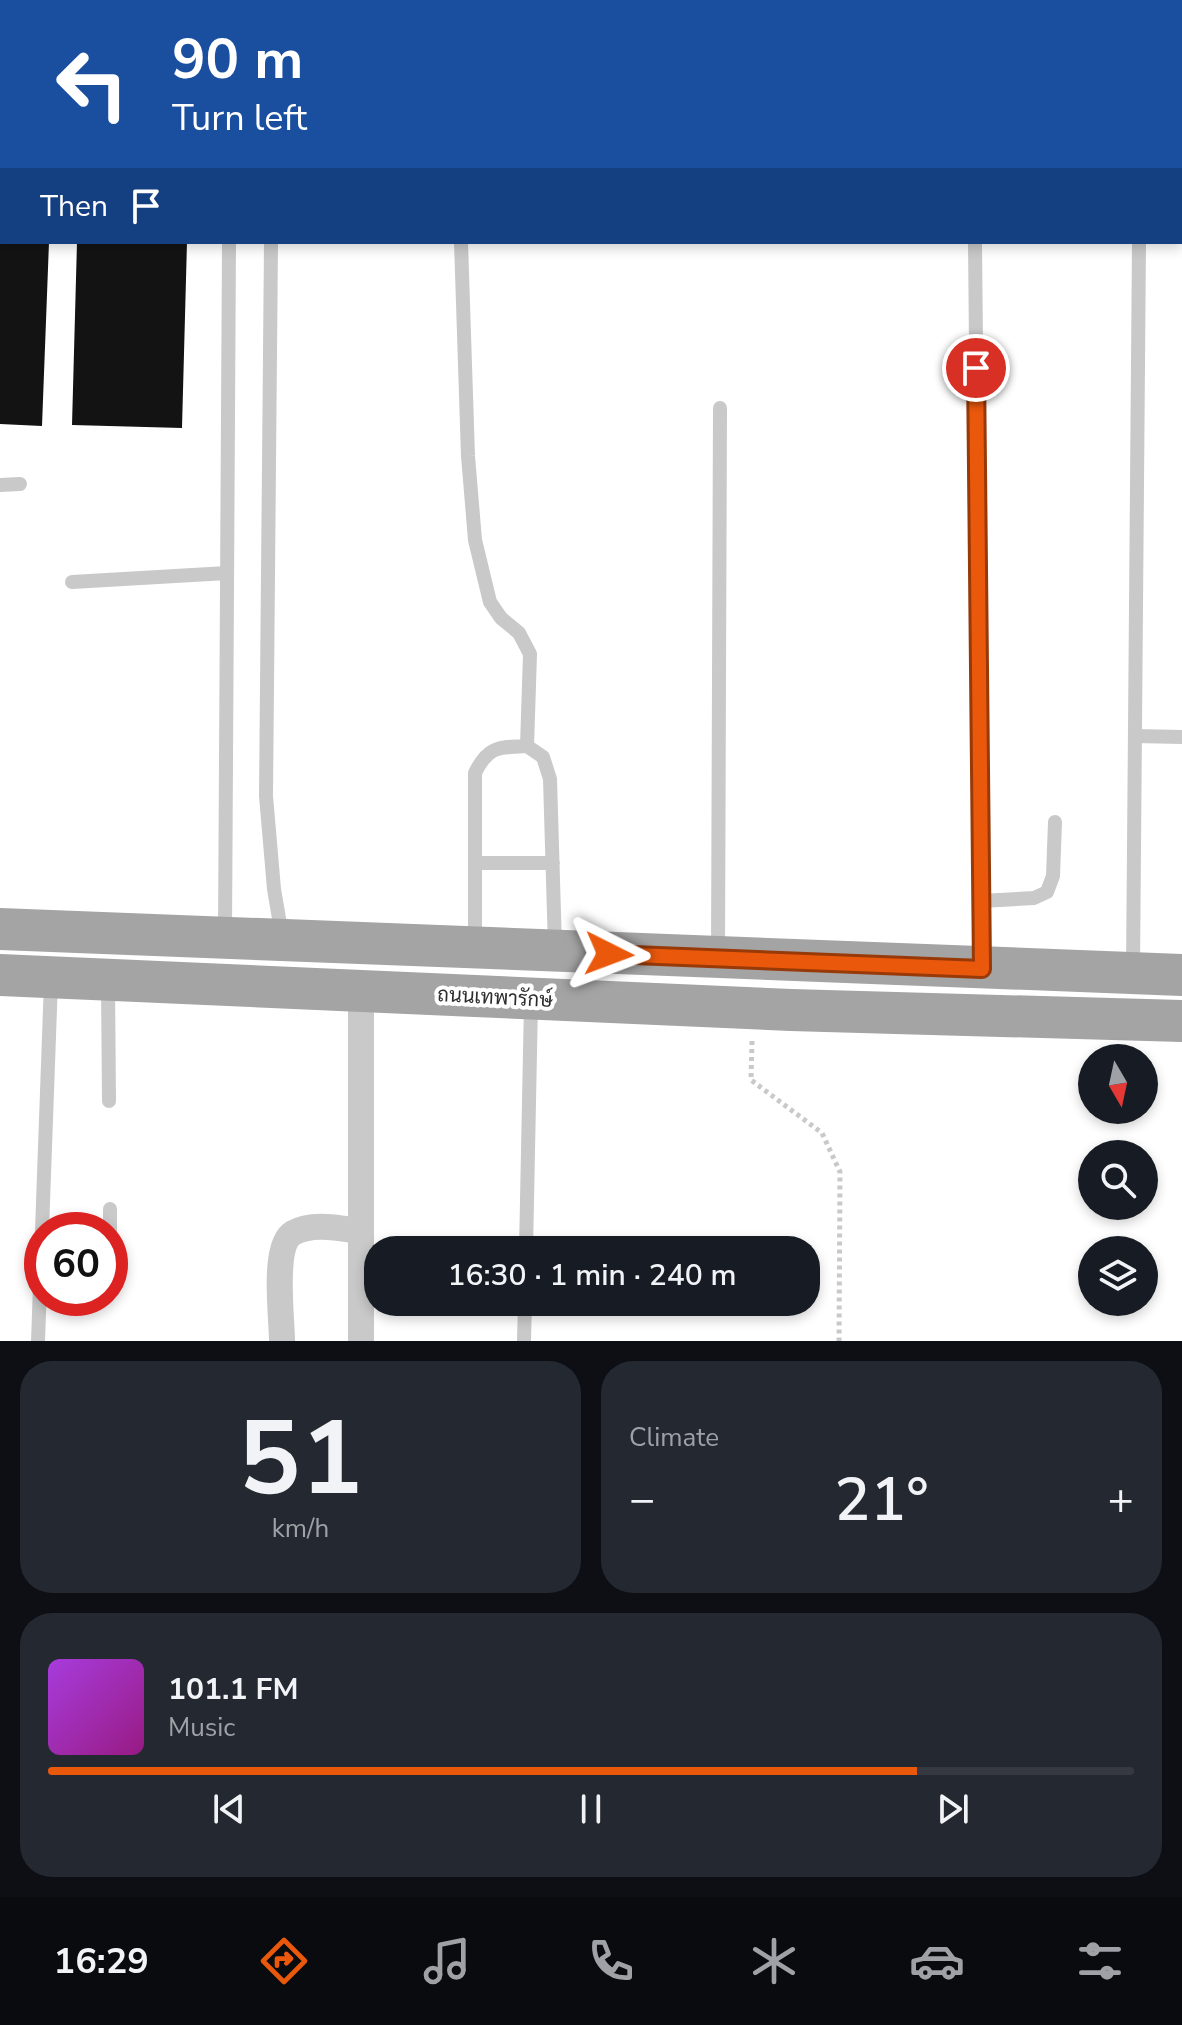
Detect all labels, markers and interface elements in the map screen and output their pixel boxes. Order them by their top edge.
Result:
text: 90 m [172,21,303,98]
icon: left [40,32,144,136]
text: Turn left [172,94,307,143]
icon: arrive [124,184,168,228]
text: Then [40,186,108,227]
pin [942,334,1010,402]
icon: arrive [954,346,998,390]
position arrow [567,912,651,996]
street label: ถนนเทพารักษ์ [437,980,554,1014]
north arrow [1078,1044,1158,1124]
map controls [1078,1044,1158,1316]
button: search [1078,1140,1158,1220]
speed limit sign: 60 [24,1212,128,1316]
button: layers [1078,1236,1158,1316]
text: 16:30 · 1 min · 240 m [447,1255,737,1296]
text: 51 [238,1388,363,1530]
text: Climate [629,1420,719,1455]
text: 21° [834,1459,929,1541]
text: − [629,1470,655,1530]
text: + [1108,1470,1134,1530]
text: km/h [272,1511,329,1546]
text: 101.1 FM [168,1669,298,1710]
text: Music [168,1710,235,1745]
icon: previous [207,1787,251,1831]
icon: pause [569,1787,613,1831]
icon: next [931,1787,975,1831]
icon: directions [256,1933,312,1989]
icon: music [419,1933,475,1989]
icon: phone [583,1933,639,1989]
icon: climate [746,1933,802,1989]
icon: car [909,1933,965,1989]
icon: filters [1072,1933,1128,1989]
text: 16:29 [54,1937,149,1986]

